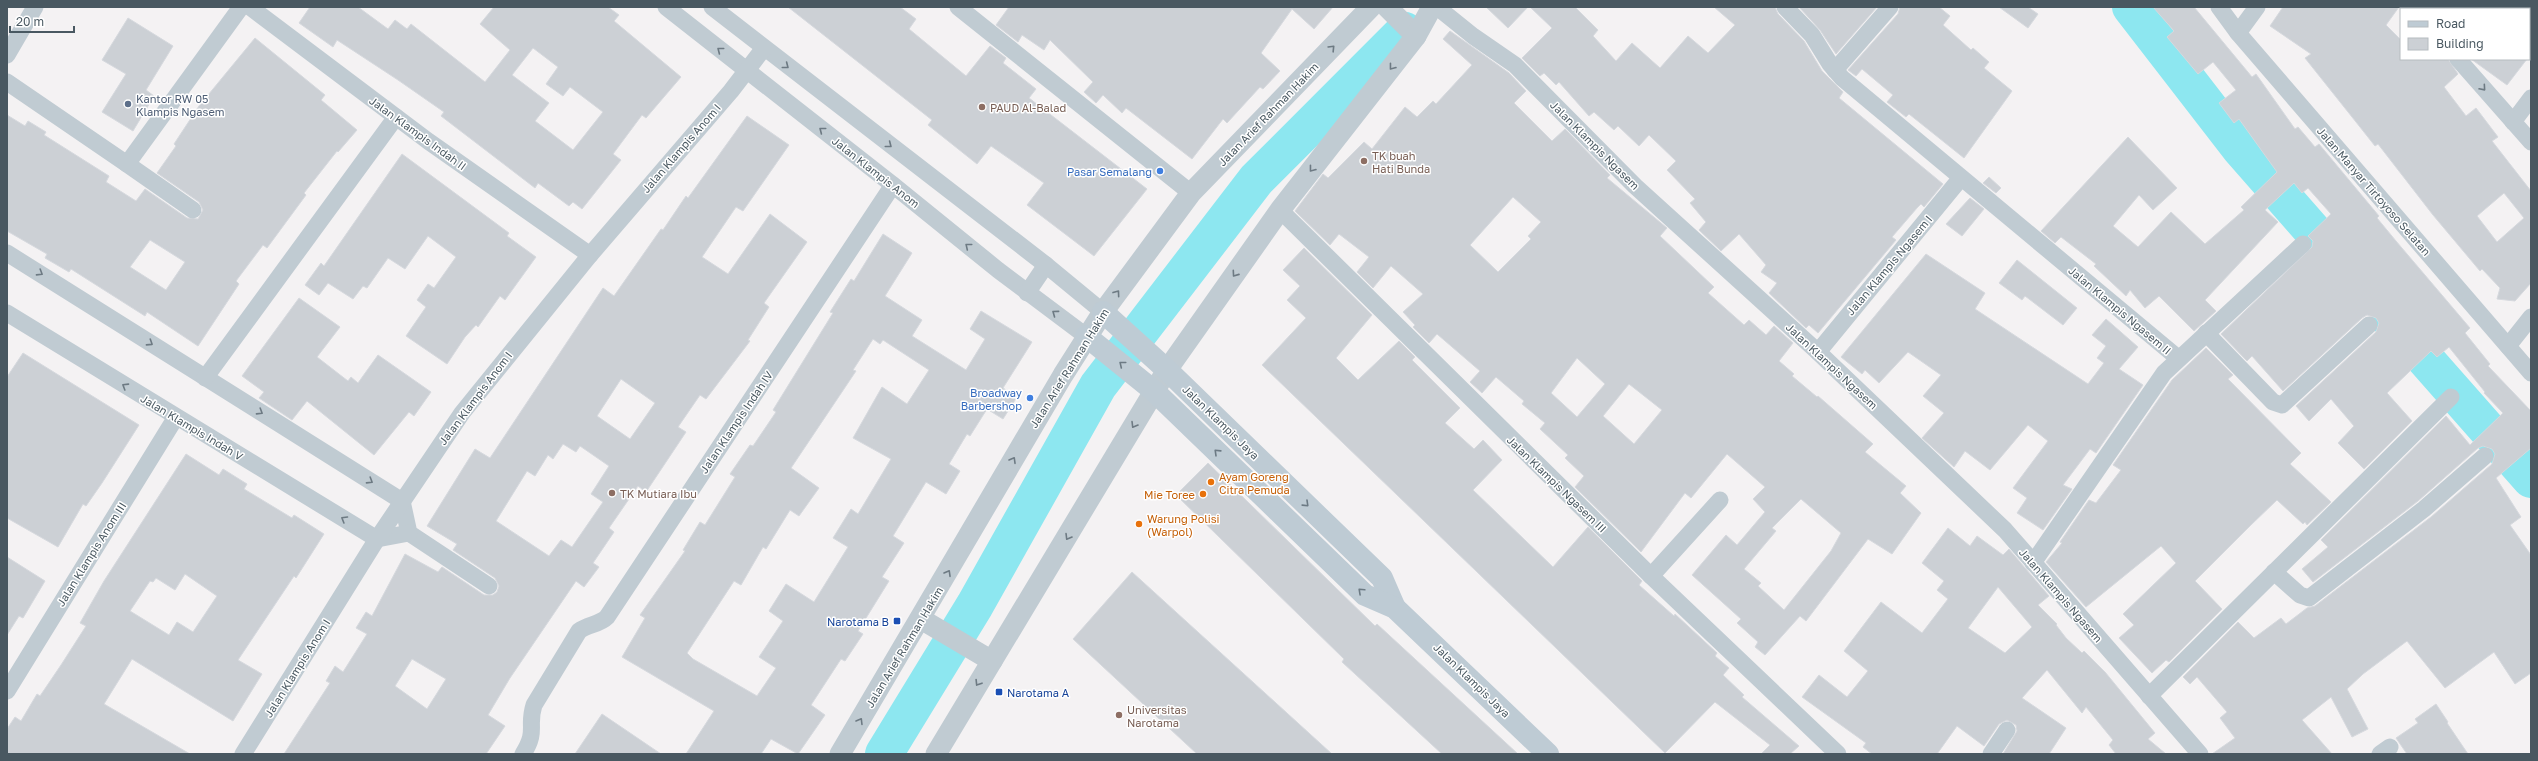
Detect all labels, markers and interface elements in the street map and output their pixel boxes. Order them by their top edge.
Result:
scale bar [10,8,74,34]
legend [2400,8,2530,60]
text: 20 m [16,14,44,29]
text: Road [2436,16,2465,31]
text: Building [2436,36,2484,51]
one-way arrow [1327,45,1334,53]
one-way arrow [717,47,724,54]
street label: Jalan Arief Rahman Hakim [1215,60,1321,168]
one-way arrow [782,61,789,68]
one-way arrow [1390,62,1397,69]
one-way arrow [2479,83,2486,91]
place label: Kantor RW 05 Klampis Ngasem [136,92,225,118]
street label: Jalan Klampis Indah II [367,94,469,172]
street label: Jalan Klampis Ngasem [1548,98,1642,192]
marker: Kantor RW 05 Klampis Ngasem [123,99,133,109]
street label: Jalan Klampis Anom I [639,101,723,195]
place label: PAUD Al-Balad [990,101,1066,114]
marker: PAUD Al-Balad [977,102,987,112]
street label: Jalan Manyar Tirtoyoso Selatan [2315,124,2433,258]
one-way arrow [820,128,827,135]
street label: Jalan Klampis Anom [830,134,922,210]
one-way arrow [885,140,892,147]
place label: TK buah Hati Bunda [1372,149,1430,175]
marker: TK buah Hati Bunda [1359,156,1369,166]
place label: Pasar Semalang [1067,165,1152,178]
one-way arrow [1310,165,1317,172]
marker: Pasar Semalang [1155,166,1165,176]
street label: Jalan Klampis Ngasem I [1843,212,1935,318]
one-way arrow [965,243,972,250]
street label: Jalan Klampis Ngasem II [2066,263,2174,357]
one-way arrow [36,269,43,276]
one-way arrow [1233,269,1240,276]
one-way arrow [1112,290,1120,297]
street label: Jalan Arief Rahman Hakim [1027,306,1111,430]
one-way arrow [1052,311,1059,318]
street label: Jalan Klampis Ngasem [1784,320,1880,412]
one-way arrow [146,338,153,346]
street label: Jalan Klampis Anom I [436,349,514,447]
one-way arrow [1120,362,1127,369]
street label: Jalan Klampis Indah IV [697,368,775,476]
street label: Jalan Klampis Jaya [1180,382,1262,462]
one-way arrow [122,383,129,391]
place label: Broadway Barbershop [961,386,1022,412]
street label: Jalan Klampis Indah V [139,391,246,463]
marker: Broadway Barbershop [1025,393,1035,403]
one-way arrow [256,408,263,415]
one-way arrow [1131,421,1139,428]
street label: Jalan Klampis Ngasem III [1505,433,1609,535]
one-way arrow [1214,449,1222,456]
one-way arrow [1009,457,1016,464]
place label: Ayam Goreng Citra Pemuda [1219,470,1290,496]
one-way arrow [366,476,373,484]
marker: Ayam Goreng Citra Pemuda [1206,477,1216,487]
place label: TK Mutiara Ibu [620,487,697,500]
marker: TK Mutiara Ibu [607,488,617,498]
place label: Mie Toree [1144,488,1195,501]
marker: Mie Toree [1198,489,1208,499]
one-way arrow [1301,499,1309,507]
street label: Jalan Klampis Anom III [54,500,128,608]
place label: Warung Polisi (Warpol) [1147,512,1220,538]
one-way arrow [341,516,348,524]
marker: Warung Polisi (Warpol) [1134,519,1144,529]
one-way arrow [1065,533,1072,540]
street label: Jalan Klampis Ngasem [2017,545,2105,645]
one-way arrow [943,570,950,577]
street label: Jalan Arief Rahman Hakim [863,584,945,710]
one-way arrow [1358,588,1366,596]
place label: Narotama B [827,615,889,628]
street label: Jalan Klampis Anom I [261,616,333,720]
marker: Narotama B [892,616,902,626]
street label: Jalan Klampis Jaya [1431,640,1513,720]
one-way arrow [975,679,983,686]
place label: Narotama A [1007,686,1070,699]
marker: Narotama A [994,687,1004,697]
place label: Universitas Narotama [1127,703,1187,729]
marker: Universitas Narotama [1114,710,1124,720]
one-way arrow [855,718,863,725]

